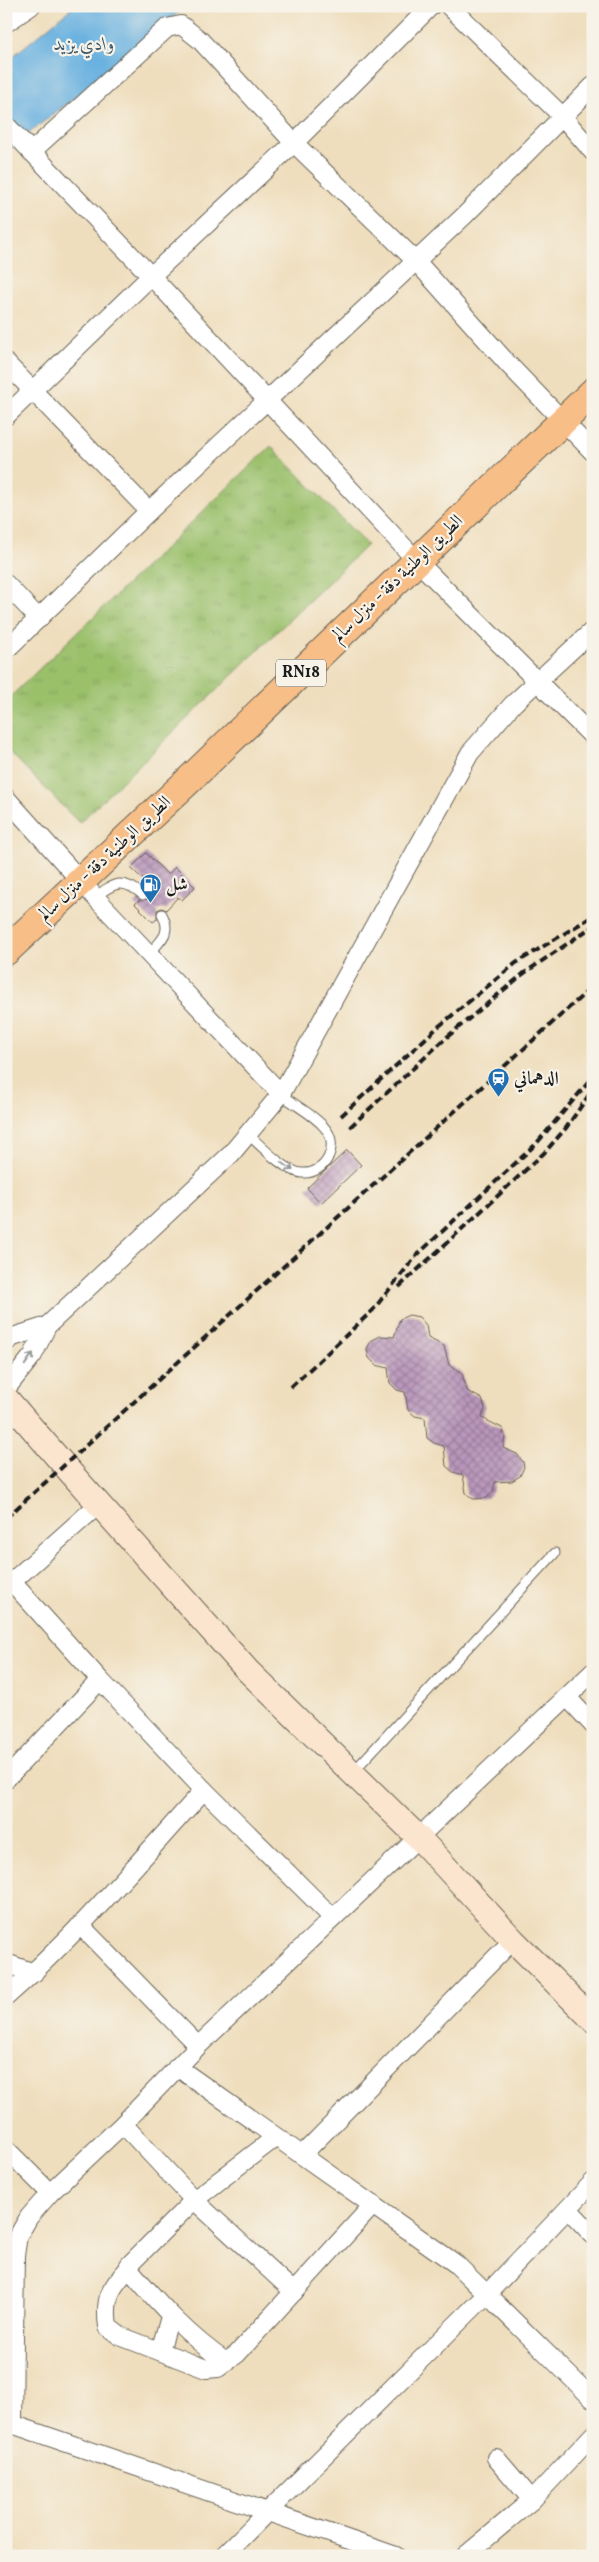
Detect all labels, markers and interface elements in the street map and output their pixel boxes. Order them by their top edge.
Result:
water label: وادي يزيد [53,32,115,59]
street label: الطريق الوطنية دقة - منزل سالم [327,510,471,650]
road number: RN18 [276,660,326,686]
street label: الطريق الوطنية دقة - منزل سالم [33,791,179,929]
fuel station icon: شل [138,873,162,904]
place label: شل [166,873,188,898]
station icon: الدهماني [486,1067,510,1098]
place label: الدهماني [513,1067,559,1093]
one-way arrow [279,1161,293,1171]
one-way arrow [24,1352,34,1366]

